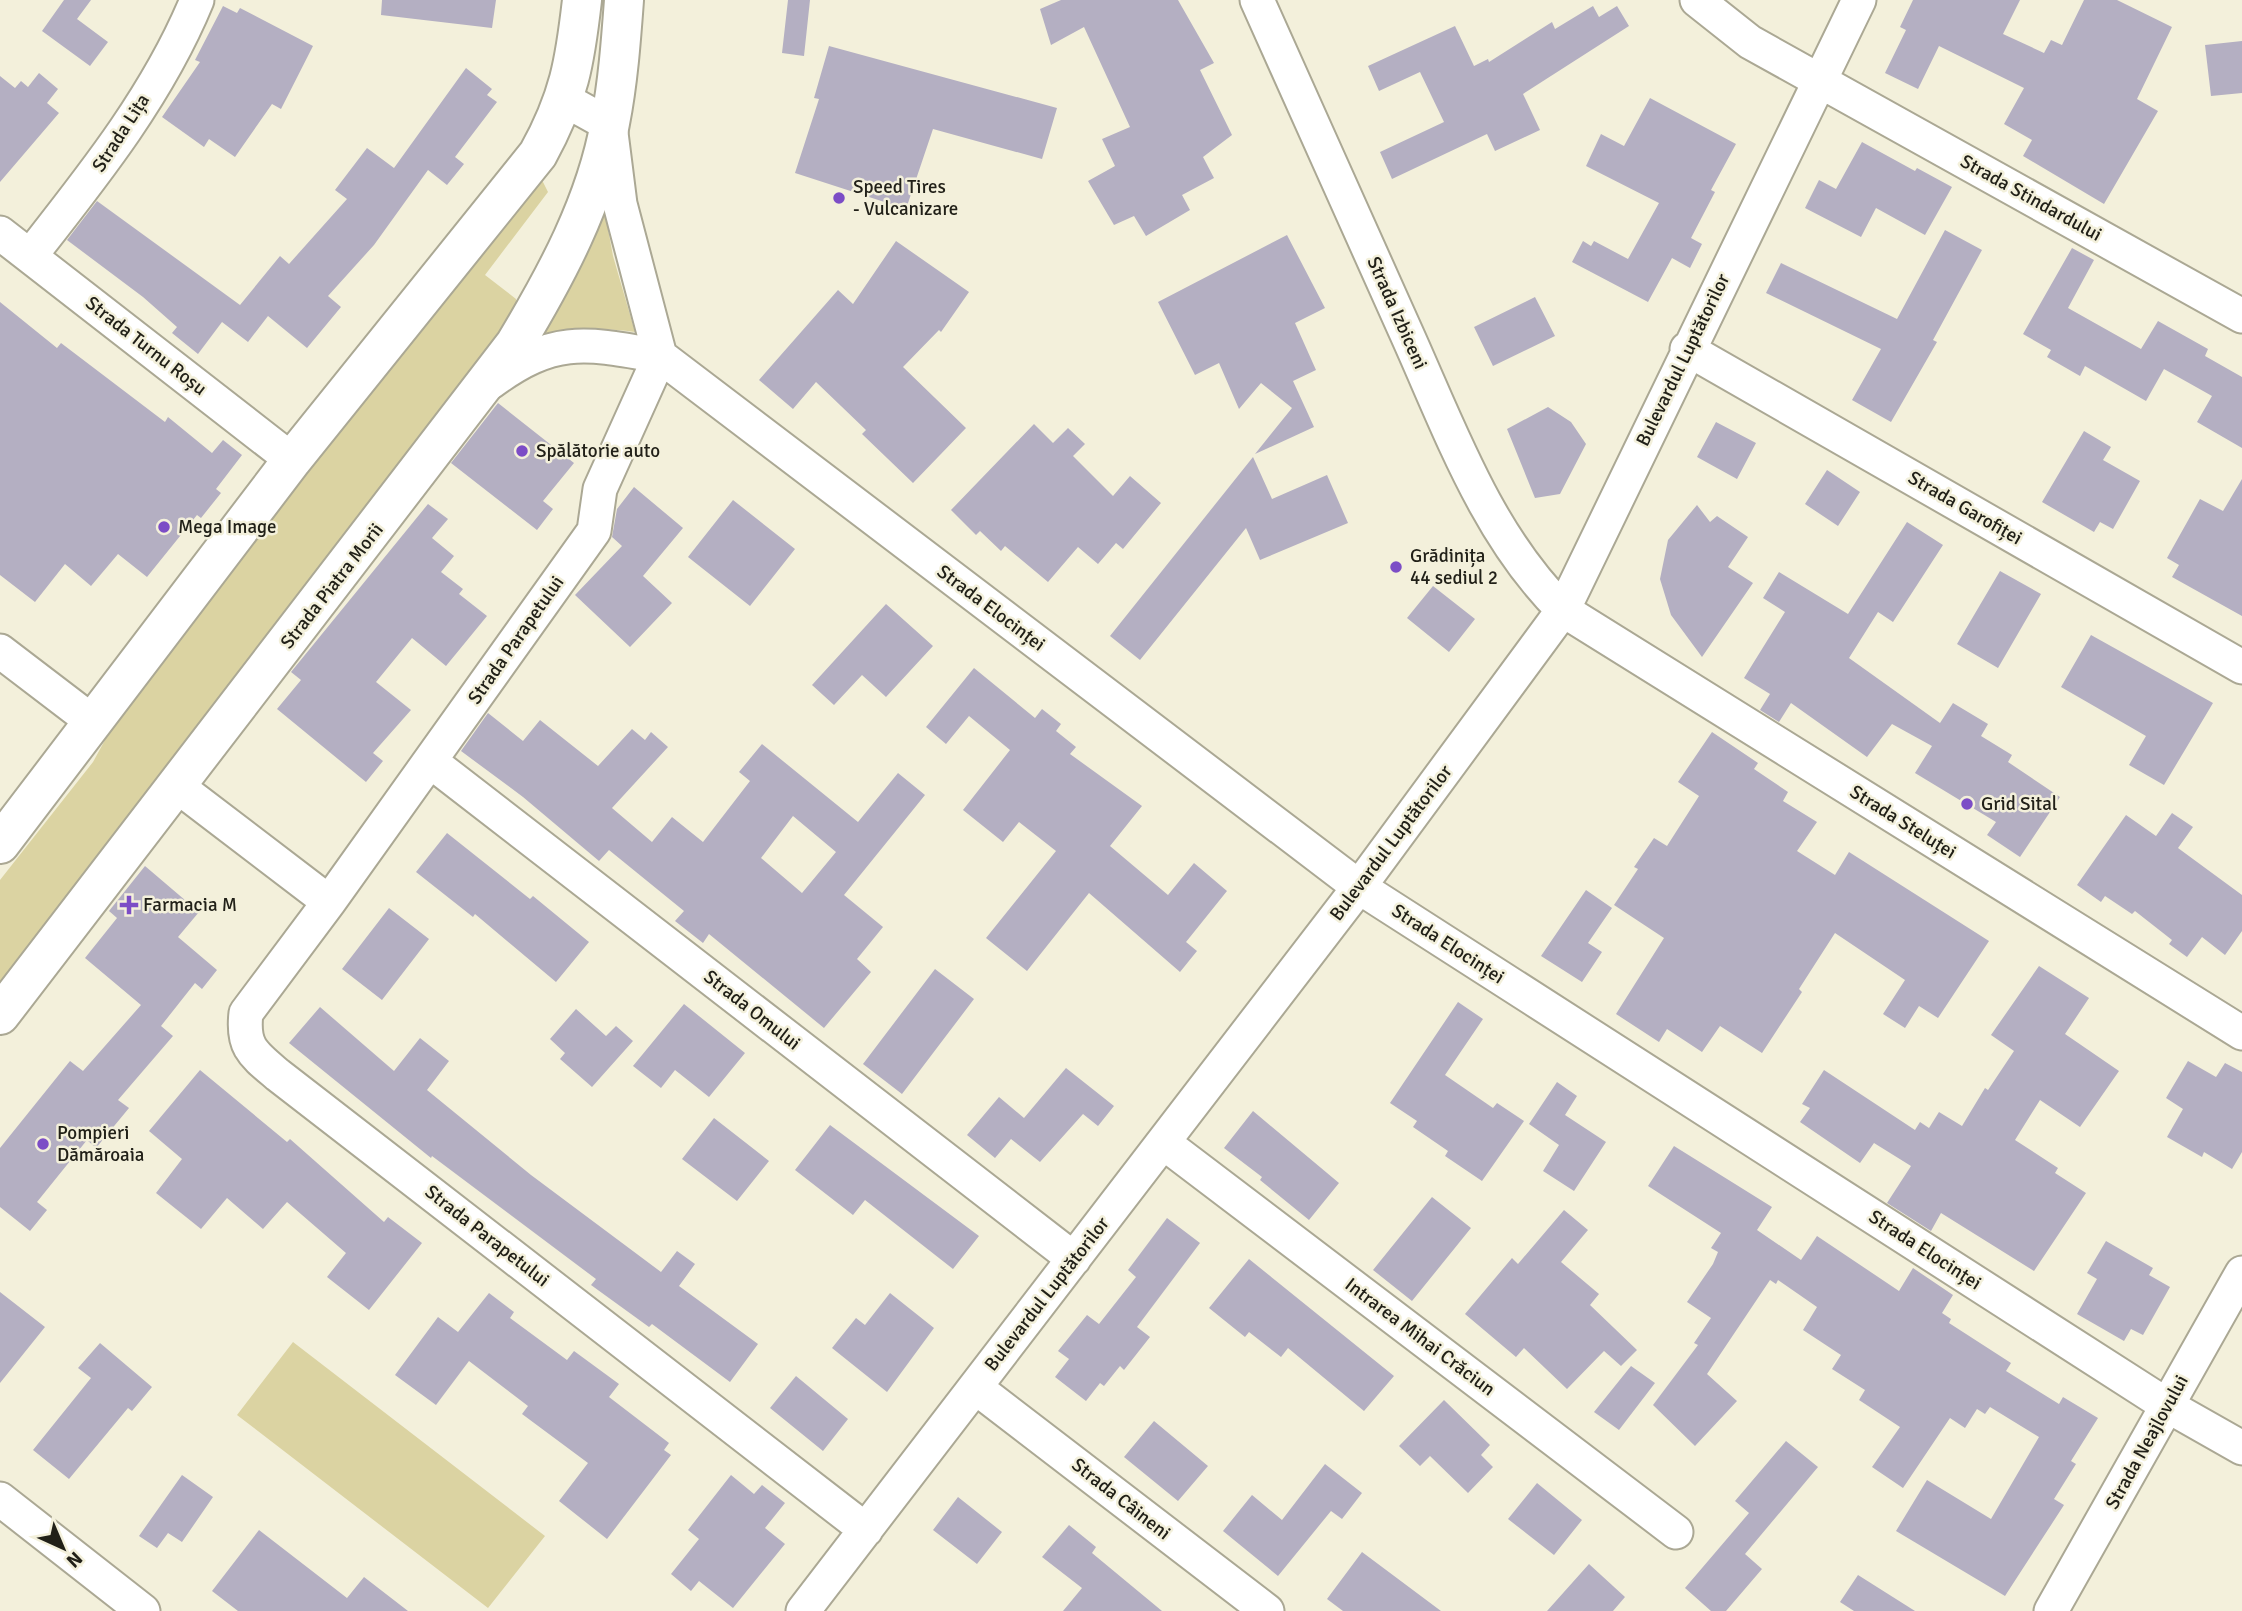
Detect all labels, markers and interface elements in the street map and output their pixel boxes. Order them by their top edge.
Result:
street label: Strada Lița [87,89,155,177]
street label: Strada Stindardului [1956,149,2106,247]
place label: Speed Tires - Vulcanizare [853,175,958,221]
marker: Speed Tires - Vulcanizare [831,190,847,206]
street label: Strada Izbiceni [1362,253,1432,373]
street label: Bulevardul Luptătorilor [1631,270,1735,450]
street label: Strada Turnu Roșu [81,291,211,401]
place label: Spălătorie auto [536,439,660,463]
marker: Spălătorie auto [514,443,530,459]
street label: Strada Garofiței [1904,466,2026,550]
place label: Mega Image [178,515,277,539]
street label: Strada Piatra Morii [275,518,389,654]
marker: Mega Image [156,519,172,535]
place label: Grădinița 44 sediul 2 [1410,544,1498,590]
marker: Grădinița 44 sediul 2 [1388,559,1404,575]
street label: Strada Elocinței [932,560,1050,656]
street label: Strada Parapetului [463,571,569,709]
street label: Bulevardul Luptătorilor [1325,760,1457,926]
street label: Strada Steluței [1845,780,1961,864]
place label: Grid Sital [1981,792,2057,816]
marker: Grid Sital [1959,796,1975,812]
place label: Farmacia M [143,893,237,917]
marker: Farmacia M [121,897,137,913]
street label: Strada Elocinței [1387,899,1509,989]
street label: Strada Omului [699,965,805,1055]
place label: Pompieri Dămăroaia [57,1121,145,1167]
marker: Pompieri Dămăroaia [35,1136,51,1152]
street label: Strada Parapetului [420,1180,554,1292]
street label: Strada Elocinței [1864,1205,1986,1295]
street label: Bulevardul Luptătorilor [979,1212,1115,1376]
street label: Intrarea Mihai Crăciun [1340,1273,1500,1401]
street label: Strada Neajlovului [2100,1371,2194,1513]
street label: Strada Câineni [1067,1453,1175,1545]
north arrow [28,1513,98,1583]
text: N [61,1546,87,1573]

